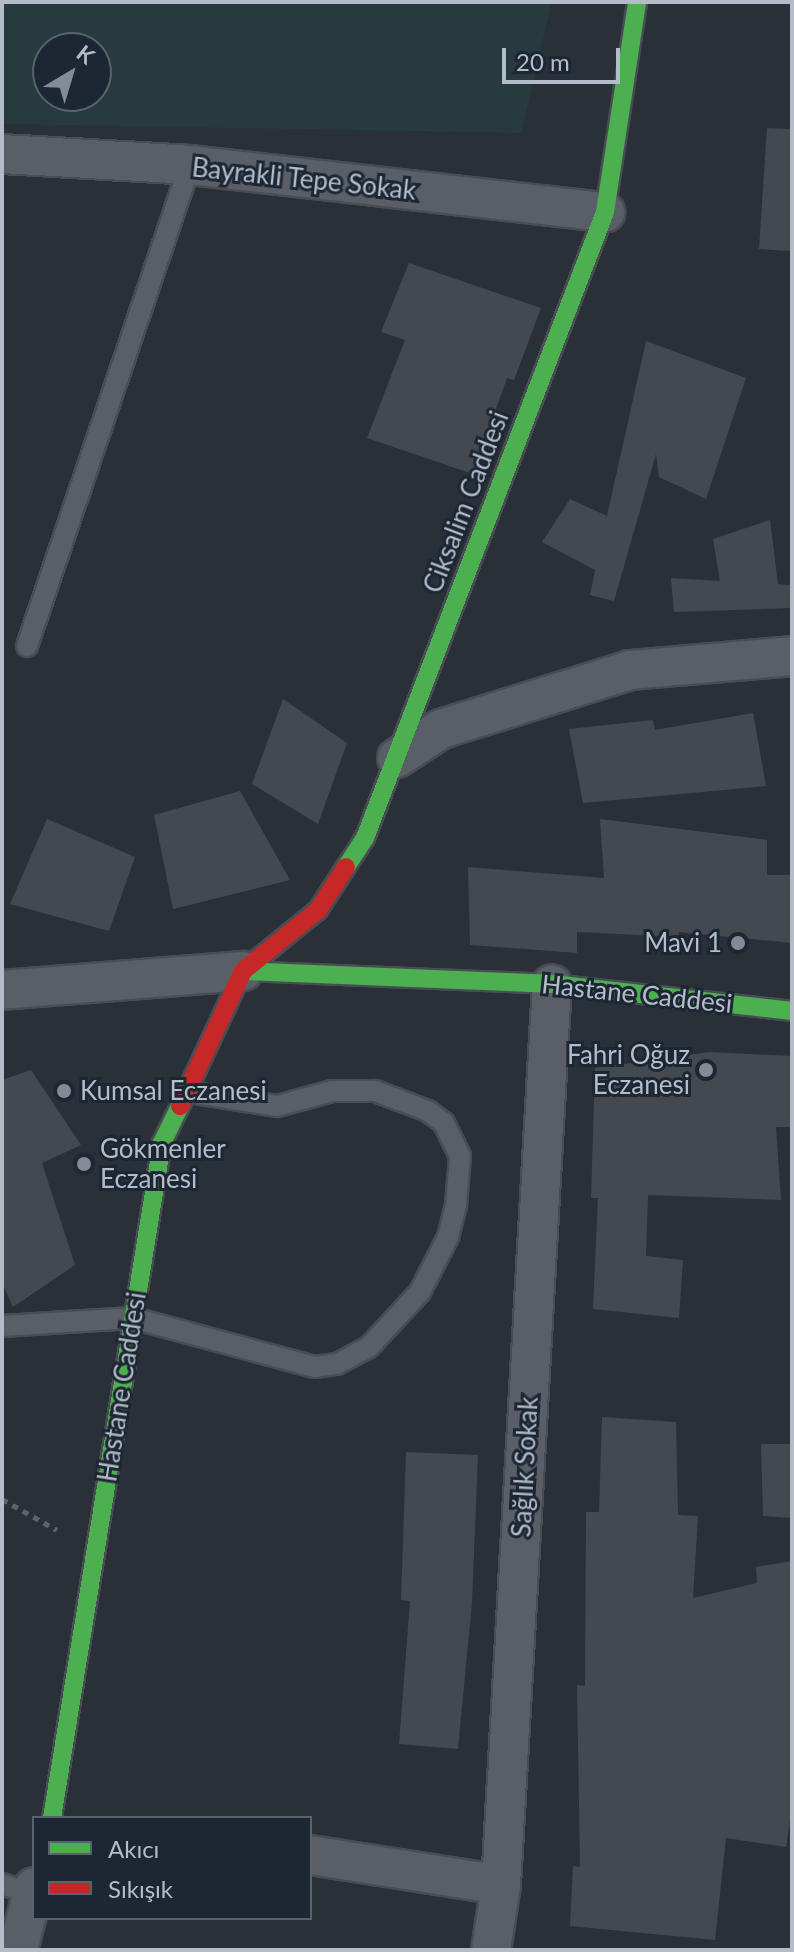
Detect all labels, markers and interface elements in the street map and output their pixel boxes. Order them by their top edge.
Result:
north arrow [32,32,112,112]
scale bar [506,32,624,82]
text: K [72,39,100,70]
text: 20 m [516,47,570,76]
street label: Bayrakli Tepe Sokak [190,152,418,206]
street label: Ciksalim Caddesi [417,407,515,597]
place label: Mavi 1 [644,927,722,959]
marker: Mavi 1 [729,934,747,952]
street label: Hastane Caddesi [540,968,734,1020]
place label: Fahri Oğuz Eczanesi [567,1039,690,1100]
marker: Fahri Oğuz Eczanesi [697,1061,715,1079]
place label: Kumsal Eczanesi [80,1075,267,1107]
marker: Kumsal Eczanesi [55,1082,73,1100]
place label: Gökmenler Eczanesi [100,1133,226,1194]
marker: Gökmenler Eczanesi [75,1155,93,1173]
street label: Hastane Caddesi [92,1290,152,1484]
street label: Sağlık Sokak [506,1396,544,1538]
legend [32,1816,312,1920]
text: Akıcı [108,1834,159,1863]
text: Sıkışık [108,1874,173,1903]

